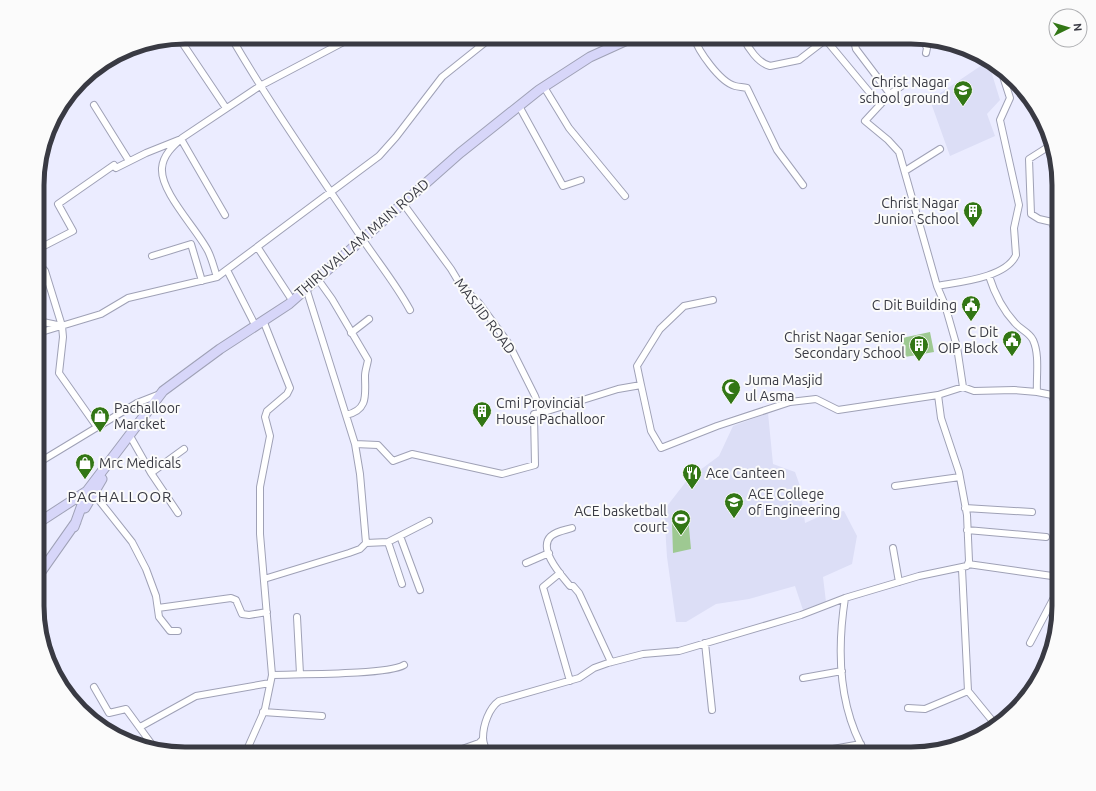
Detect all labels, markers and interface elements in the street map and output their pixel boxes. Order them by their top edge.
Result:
north arrow [1048,8,1088,48]
text: N [1072,23,1084,32]
place label: Christ Nagar school ground [859,74,950,106]
school or university icon: Christ Nagar school ground [952,79,974,107]
street label: THIRUVALLAM MAIN ROAD [292,175,432,301]
place label: Christ Nagar Junior School [874,195,960,227]
building icon: Christ Nagar Junior School [962,200,984,228]
street label: MASJID ROAD [451,275,519,357]
public building icon: C Dit Building [960,294,982,322]
place label: C Dit Building [872,297,957,313]
place label: C Dit OIP Block [938,324,998,356]
place label: Christ Nagar Senior Secondary School [784,329,906,361]
public building icon: C Dit OIP Block [1001,329,1023,357]
building icon: Christ Nagar Senior Secondary School [908,334,930,362]
place label: Juma Masjid ul Asma [745,372,823,404]
mosque icon: Juma Masjid ul Asma [720,377,742,405]
place label: Cmi Provincial House Pachalloor [496,395,606,427]
place label: Pachalloor Marcket [114,400,181,432]
building icon: Cmi Provincial House Pachalloor [471,400,493,428]
shop icon: Pachalloor Marcket [89,405,111,433]
shop icon: Mrc Medicals [74,452,96,480]
place label: Mrc Medicals [99,455,181,471]
restaurant icon: Ace Canteen [681,462,703,490]
place label: Ace Canteen [706,465,785,481]
place label: ACE College of Engineering [748,486,840,518]
district label: PACHALLOOR [68,488,172,505]
school or university icon: ACE College of Engineering [723,491,745,519]
place label: ACE basketball court [574,503,667,535]
sports icon: ACE basketball court [670,508,692,536]

